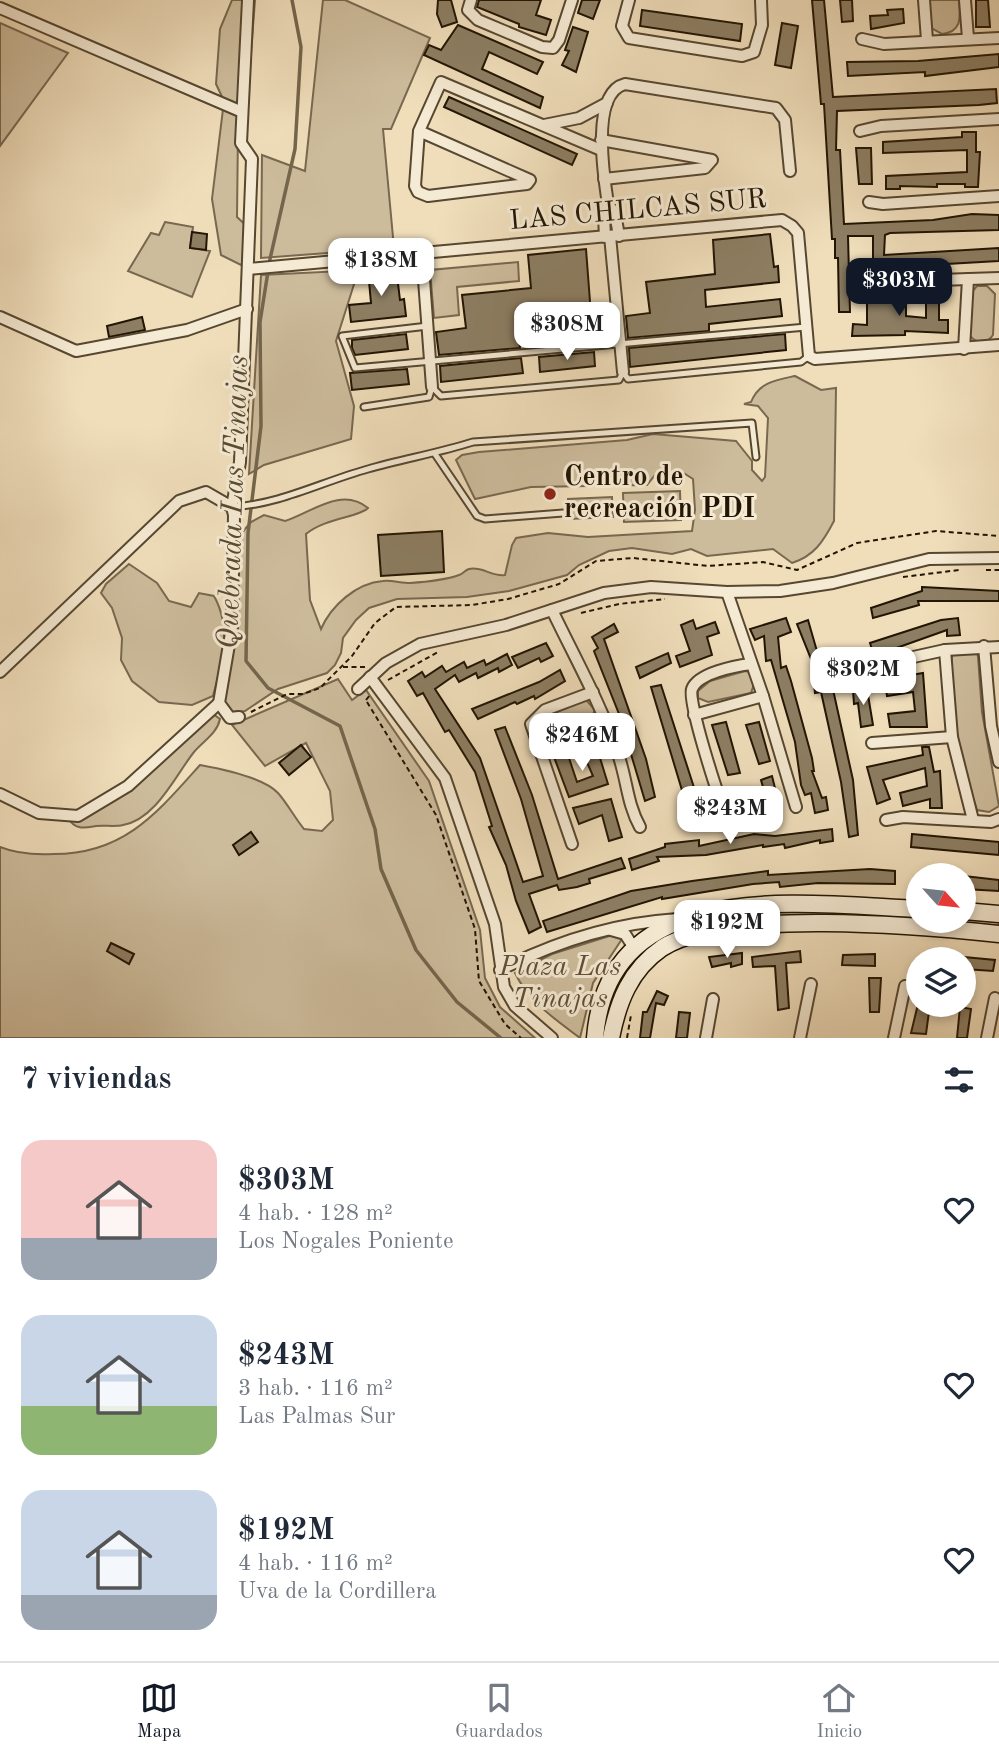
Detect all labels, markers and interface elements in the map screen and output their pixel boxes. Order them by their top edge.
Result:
street label: LAS CHILCAS SUR [508,186,768,236]
pin: $138M [332,238,430,298]
text: $138M [344,249,418,272]
pin: $303M [850,258,948,318]
text: $303M [862,269,936,292]
pin: $308M [518,302,616,362]
text: $308M [530,313,604,336]
water label: Quebrada Las Tinajas [214,354,254,650]
place label: Centro de recreación PDI [564,464,755,524]
marker: Centro de recreación PDI [542,486,558,502]
pin: $302M [814,648,912,707]
text: $302M [826,658,900,681]
pin: $246M [533,714,631,773]
text: $246M [545,724,619,747]
pin: $243M [681,786,779,846]
text: $243M [693,797,767,820]
north arrow [906,863,976,933]
map controls [906,863,976,1017]
pin: $192M [678,900,776,960]
text: $192M [690,911,764,934]
button: layers [906,947,976,1017]
park label: Plaza Las Tinajas [498,954,621,1014]
icon: filters [940,1061,978,1099]
text: 7 viviendas [21,1065,171,1095]
text: $303M [238,1166,334,1196]
icon: home [77,1168,161,1252]
icon: heart [940,1191,978,1229]
text: 4 hab. · 128 m² [238,1202,393,1225]
text: Los Nogales Poniente [238,1230,453,1253]
text: $243M [238,1341,334,1371]
icon: home [77,1343,161,1427]
icon: heart [940,1366,978,1404]
text: 3 hab. · 116 m² [238,1377,393,1400]
text: Las Palmas Sur [238,1405,395,1428]
text: $192M [238,1516,334,1546]
icon: home [77,1518,161,1602]
icon: heart [940,1541,978,1579]
text: 4 hab. · 116 m² [238,1552,393,1575]
text: Uva de la Cordillera [238,1580,437,1603]
tab: Mapa [137,1679,181,1744]
tab: Guardados [455,1679,543,1744]
tab: Inicio [816,1679,862,1744]

